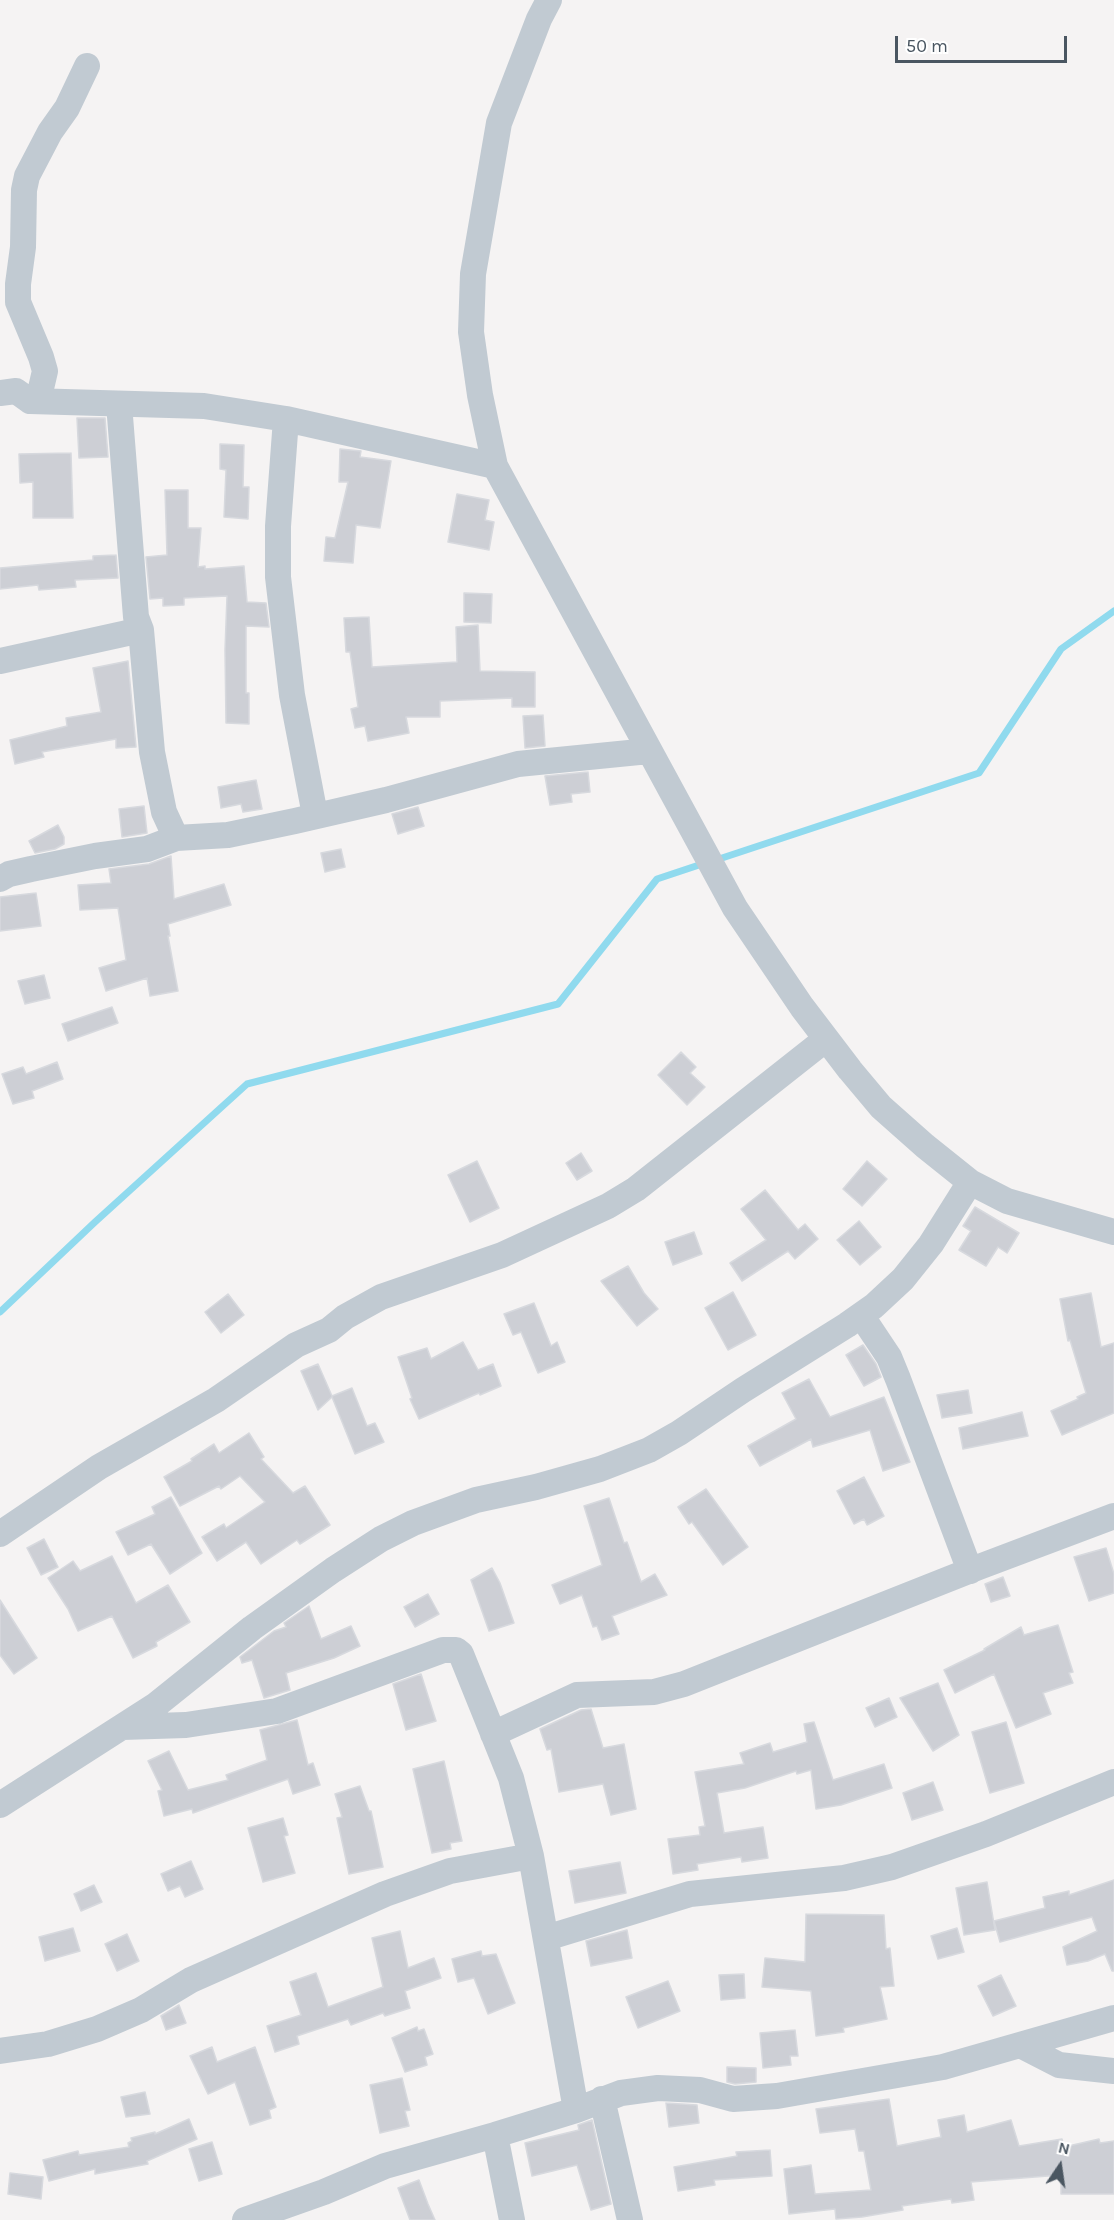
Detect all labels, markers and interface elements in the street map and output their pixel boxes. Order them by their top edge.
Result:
scale bar [898,24,1070,62]
text: 50 m [906,35,948,57]
north arrow [1030,2136,1090,2196]
text: N [1056,2137,1072,2159]

